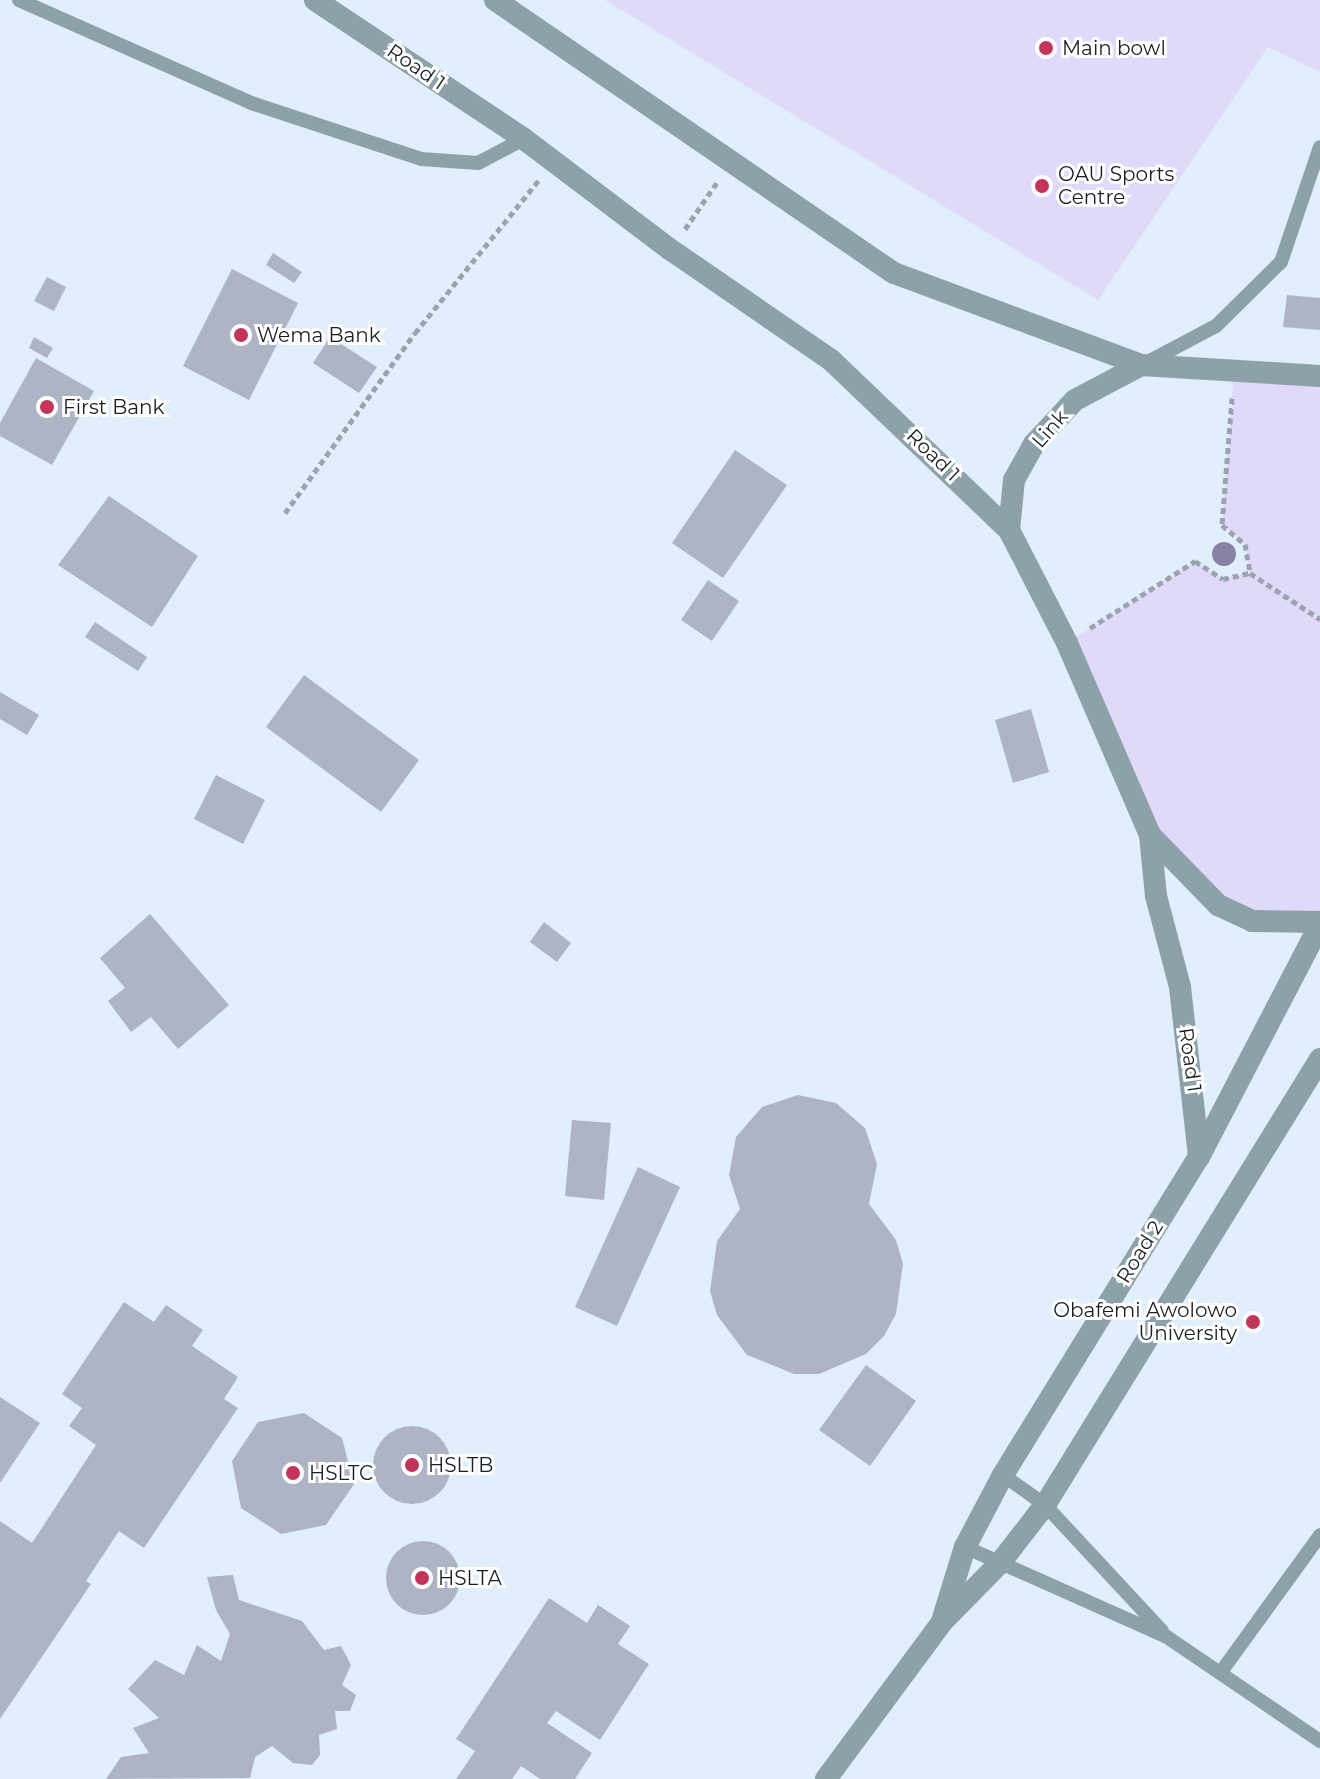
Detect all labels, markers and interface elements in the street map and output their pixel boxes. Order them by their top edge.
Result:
place label: Main bowl [1062,36,1166,60]
street label: Road 1 [382,39,450,95]
marker: Main bowl [1037,39,1055,57]
place label: OAU Sports Centre [1058,162,1174,209]
marker: OAU Sports Centre [1033,177,1051,195]
place label: Wema Bank [257,323,381,347]
marker: Wema Bank [232,326,250,344]
place label: First Bank [63,395,164,419]
marker: First Bank [38,398,56,416]
street label: Link [1027,405,1073,453]
street label: Road 1 [901,424,965,486]
street label: Road 1 [1174,1026,1206,1094]
street label: Road 2 [1112,1216,1168,1288]
place label: Obafemi Awolowo University [1053,1298,1237,1345]
marker: Obafemi Awolowo University [1244,1313,1262,1331]
place label: HSLTB [428,1453,493,1477]
marker: HSLTB [403,1456,421,1474]
place label: HSLTC [309,1461,373,1485]
marker: HSLTC [284,1464,302,1482]
place label: HSLTA [438,1566,502,1590]
marker: HSLTA [413,1569,431,1587]

